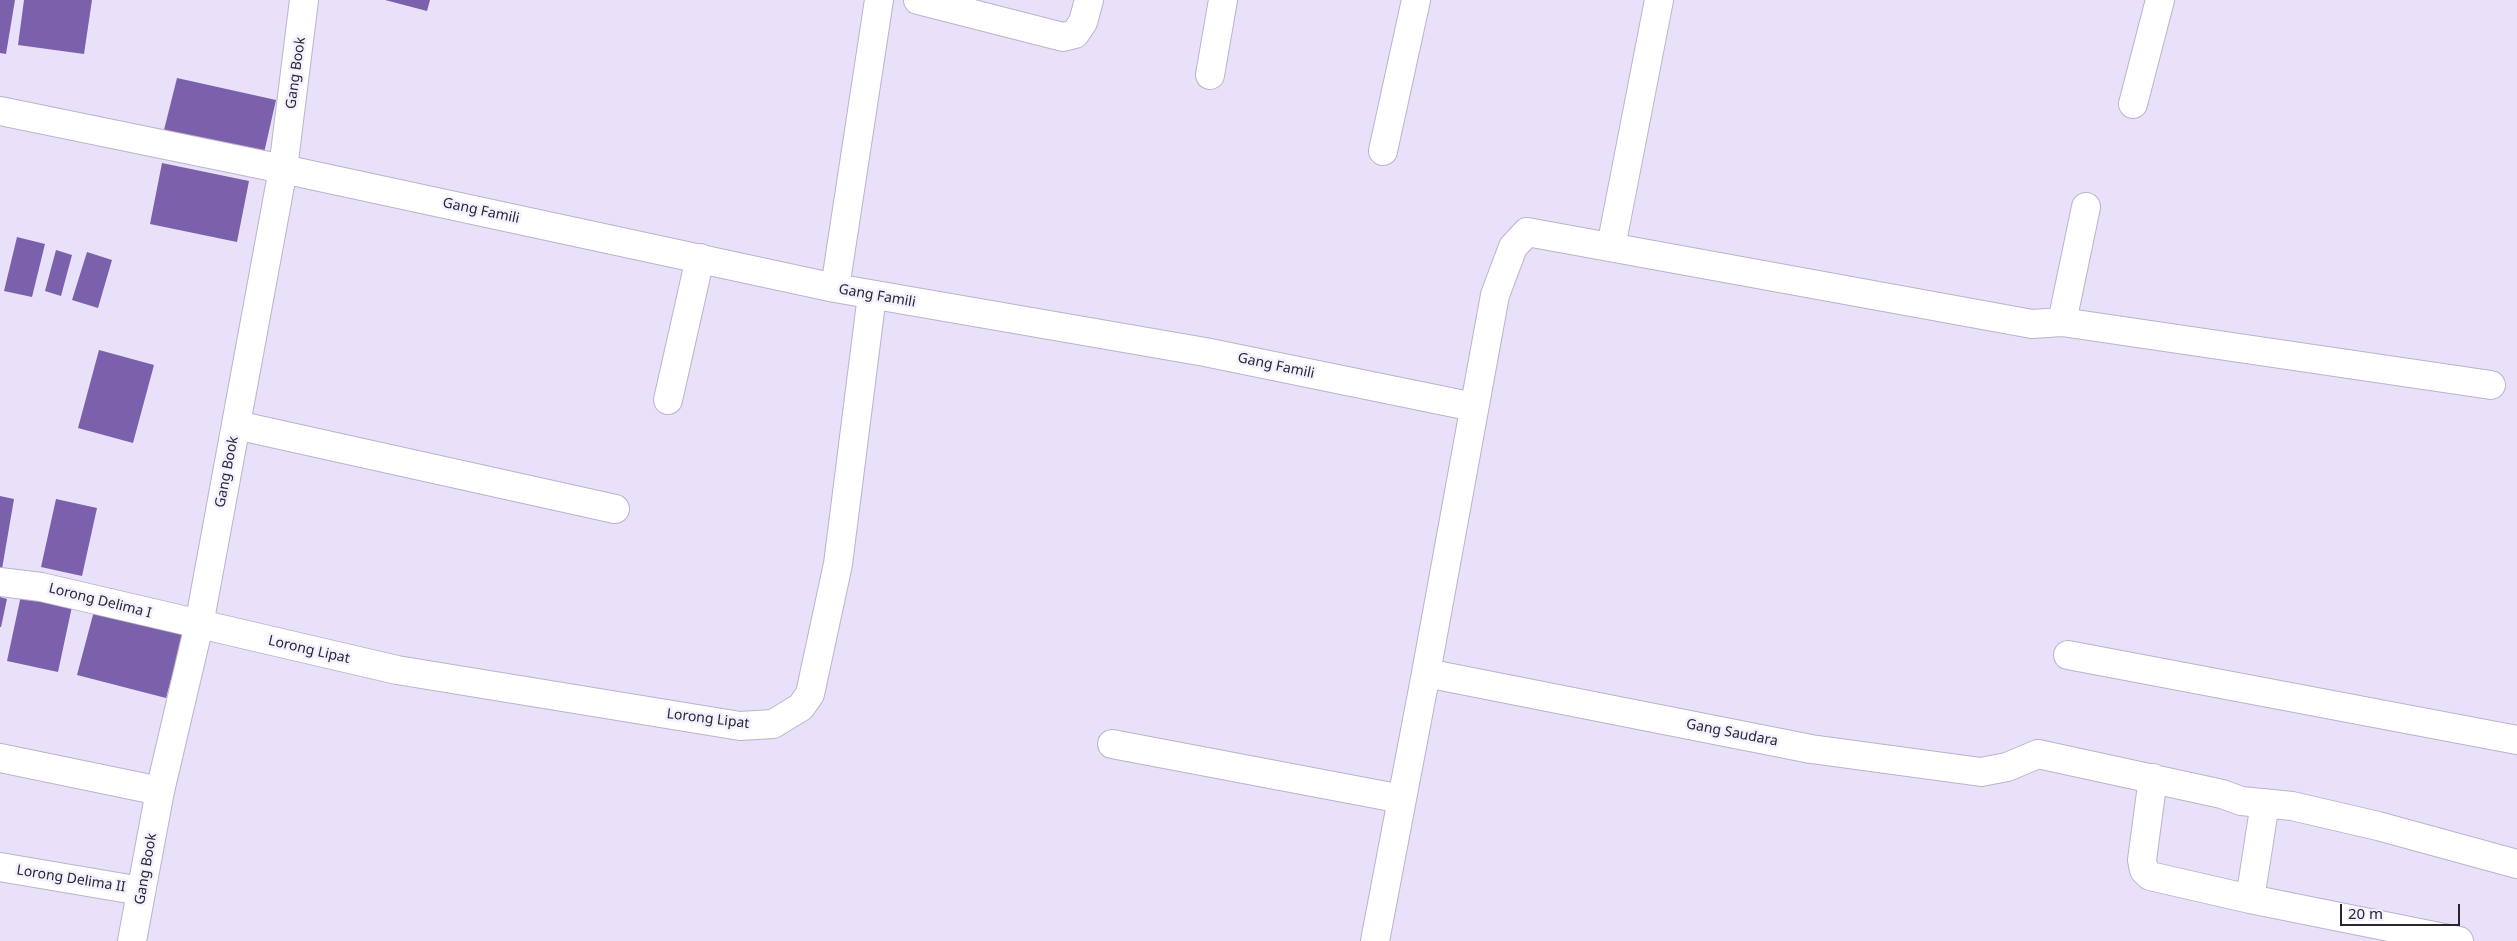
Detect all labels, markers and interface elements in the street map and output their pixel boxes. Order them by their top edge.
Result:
street label: Gang Book [283,36,309,110]
street label: Gang Famili [441,195,521,227]
street label: Gang Famili [837,281,917,311]
street label: Gang Famili [1236,350,1316,382]
street label: Gang Book [212,435,242,509]
street label: Lorong Delima I [47,580,153,622]
street label: Lorong Lipat [267,632,351,668]
street label: Lorong Lipat [666,706,750,732]
street label: Gang Saudara [1685,716,1779,750]
street label: Gang Book [131,832,161,906]
street label: Lorong Delima II [15,862,127,896]
scale bar [2342,894,2462,926]
text: 20 m [2348,903,2383,923]

